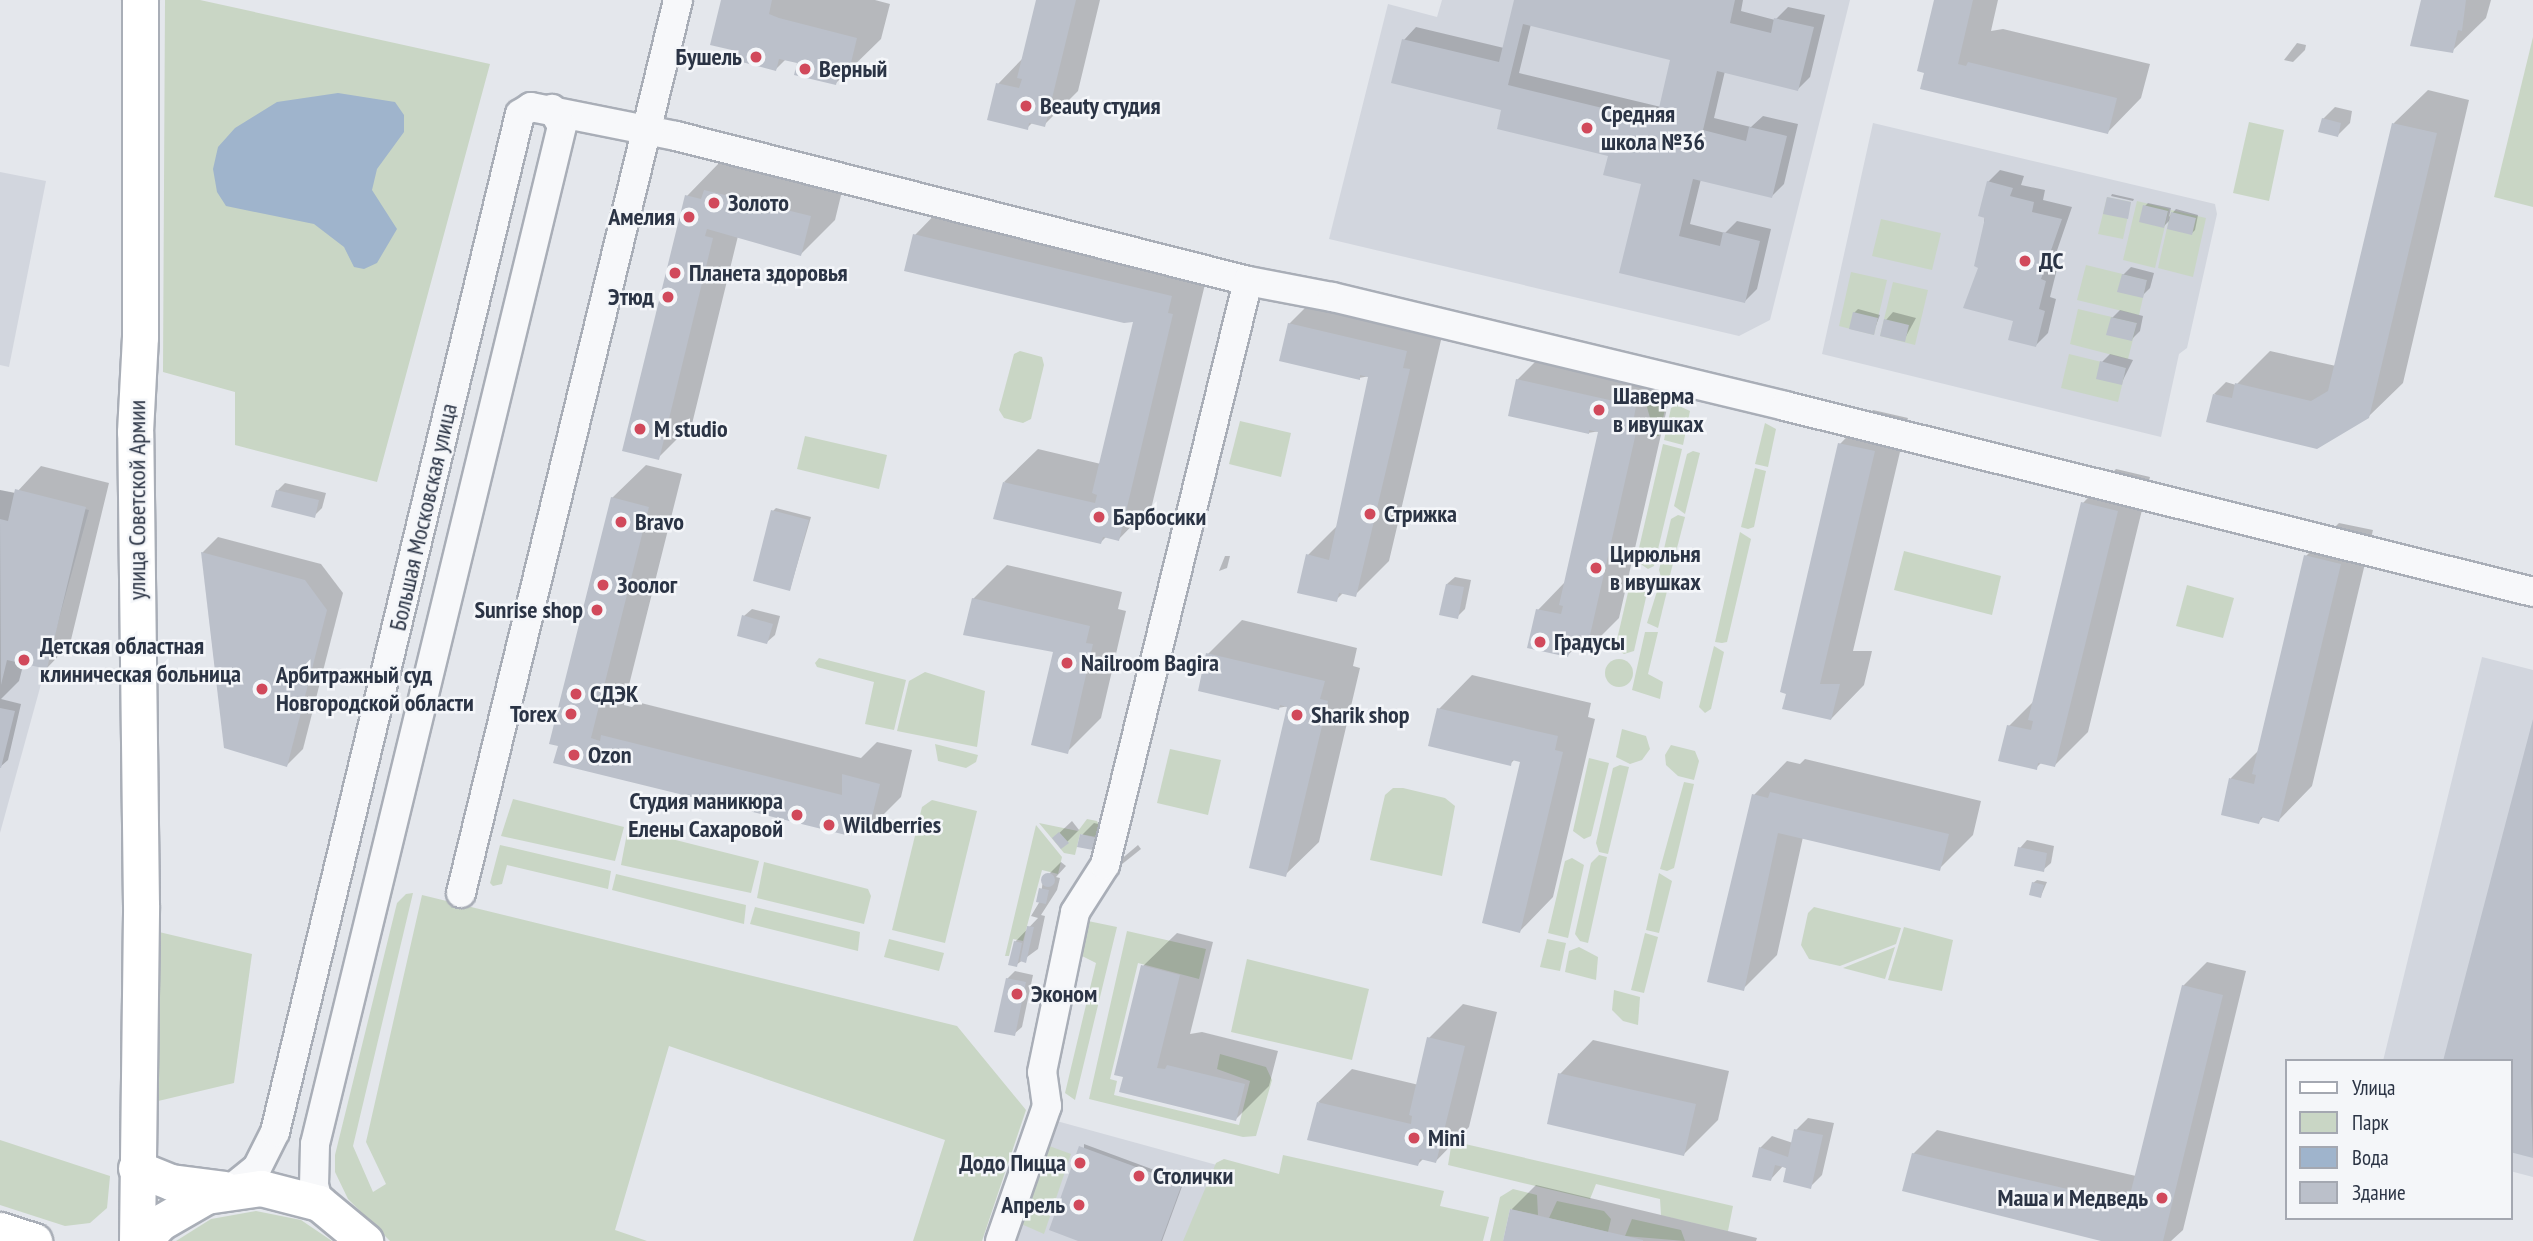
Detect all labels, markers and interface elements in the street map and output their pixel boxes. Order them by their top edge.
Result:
place label: Бушель [676,43,742,71]
marker: Бушель [748,49,764,65]
place label: Верный [819,55,887,83]
marker: Верный [797,61,813,77]
place label: Beauty студия [1040,92,1161,120]
marker: Beauty студия [1018,98,1034,114]
place label: Средняя школа №36 [1601,100,1705,156]
marker: Средняя школа №36 [1579,120,1595,136]
place label: Золото [728,189,789,217]
marker: Золото [706,195,722,211]
place label: Амелия [608,203,675,231]
marker: Амелия [681,209,697,225]
place label: ДС [2039,247,2063,275]
marker: ДС [2017,253,2033,269]
place label: Планета здоровья [689,259,848,287]
marker: Планета здоровья [667,265,683,281]
place label: Этюд [608,283,654,311]
marker: Этюд [660,289,676,305]
place label: Шаверма в ивушках [1613,382,1704,438]
street label: улица Советской Армии [123,400,151,600]
street label: Большая Московская улица [383,401,463,633]
marker: Шаверма в ивушках [1591,402,1607,418]
place label: M studio [654,415,728,443]
marker: M studio [632,421,648,437]
place label: Стрижка [1384,500,1457,528]
place label: Барбосики [1113,503,1206,531]
marker: Стрижка [1362,506,1378,522]
place label: Bravo [635,508,684,536]
marker: Барбосики [1091,509,1107,525]
marker: Bravo [613,514,629,530]
place label: Цирюльня в ивушках [1610,540,1701,596]
marker: Цирюльня в ивушках [1588,560,1604,576]
place label: Зоолог [617,571,677,599]
marker: Зоолог [595,577,611,593]
place label: Sunrise shop [474,596,583,624]
marker: Sunrise shop [589,602,605,618]
place label: Градусы [1554,628,1625,656]
place label: Детская областная клиническая больница [40,632,241,688]
marker: Градусы [1532,634,1548,650]
place label: Nailroom Bagira [1081,649,1219,677]
marker: Детская областная клиническая больница [14,650,34,670]
marker: Nailroom Bagira [1059,655,1075,671]
place label: Арбитражный суд Новгородской области [276,661,474,717]
place label: СДЭК [590,680,639,708]
marker: Арбитражный суд Новгородской области [254,681,270,697]
marker: СДЭК [568,686,584,702]
place label: Torex [510,700,557,728]
place label: Sharik shop [1311,701,1410,729]
marker: Torex [563,706,579,722]
marker: Sharik shop [1289,707,1305,723]
place label: Ozon [588,741,631,769]
marker: Ozon [566,747,582,763]
place label: Студия маникюра Елены Сахаровой [628,787,783,843]
marker: Студия маникюра Елены Сахаровой [789,807,805,823]
place label: Wildberries [843,811,941,839]
marker: Wildberries [821,817,837,833]
place label: Эконом [1031,980,1097,1008]
marker: Эконом [1009,986,1025,1002]
legend [2284,1059,2512,1220]
text: Улица [2352,1074,2395,1101]
text: Парк [2352,1109,2389,1136]
place label: Mini [1428,1124,1466,1152]
marker: Mini [1406,1130,1422,1146]
text: Вода [2352,1144,2389,1171]
place label: Додо Пицца [959,1149,1066,1177]
marker: Додо Пицца [1072,1155,1088,1171]
place label: Столички [1153,1162,1233,1190]
marker: Столички [1131,1168,1147,1184]
text: Здание [2352,1179,2406,1206]
place label: Маша и Медведь [1998,1184,2148,1212]
marker: Маша и Медведь [2154,1190,2170,1206]
place label: Апрель [1001,1191,1065,1219]
marker: Апрель [1071,1197,1087,1213]

